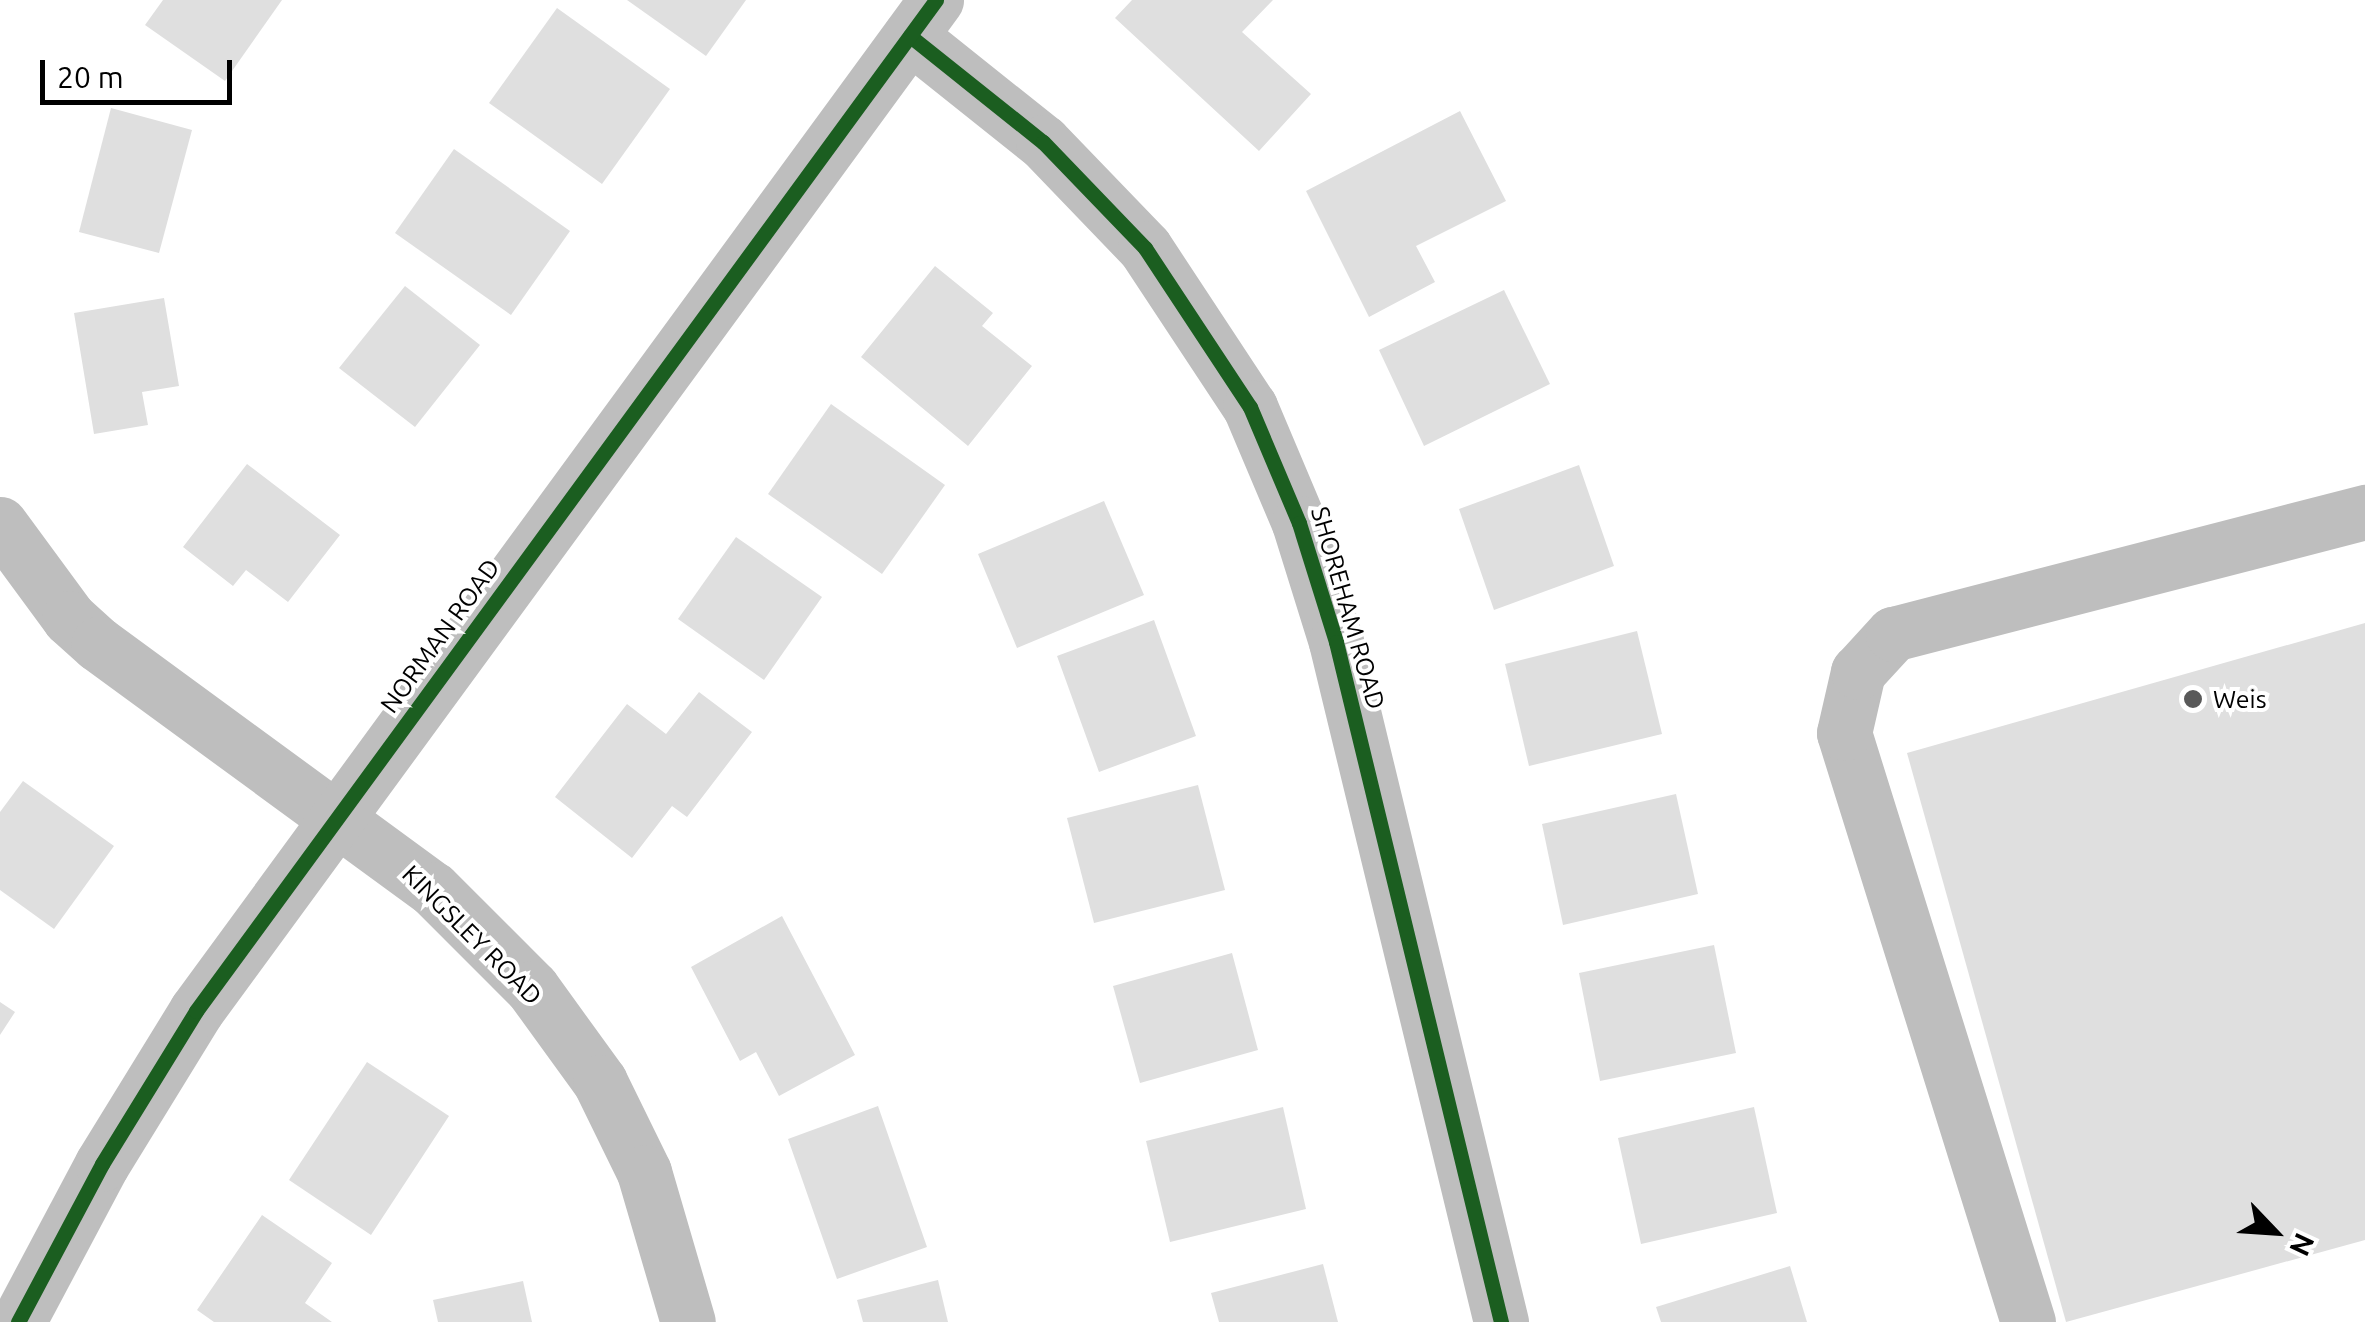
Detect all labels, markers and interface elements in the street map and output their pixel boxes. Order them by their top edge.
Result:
scale bar [45,40,238,102]
text: 20 m [57,60,124,94]
street label: SHOREHAM ROAD [1305,503,1391,713]
street label: NORMAN ROAD [374,553,506,719]
place label: Weis [2213,684,2266,714]
marker: Weis [2182,688,2204,710]
street label: KINGSLEY ROAD [396,859,548,1011]
north arrow [2225,1182,2325,1282]
text: N [2284,1229,2321,1261]

